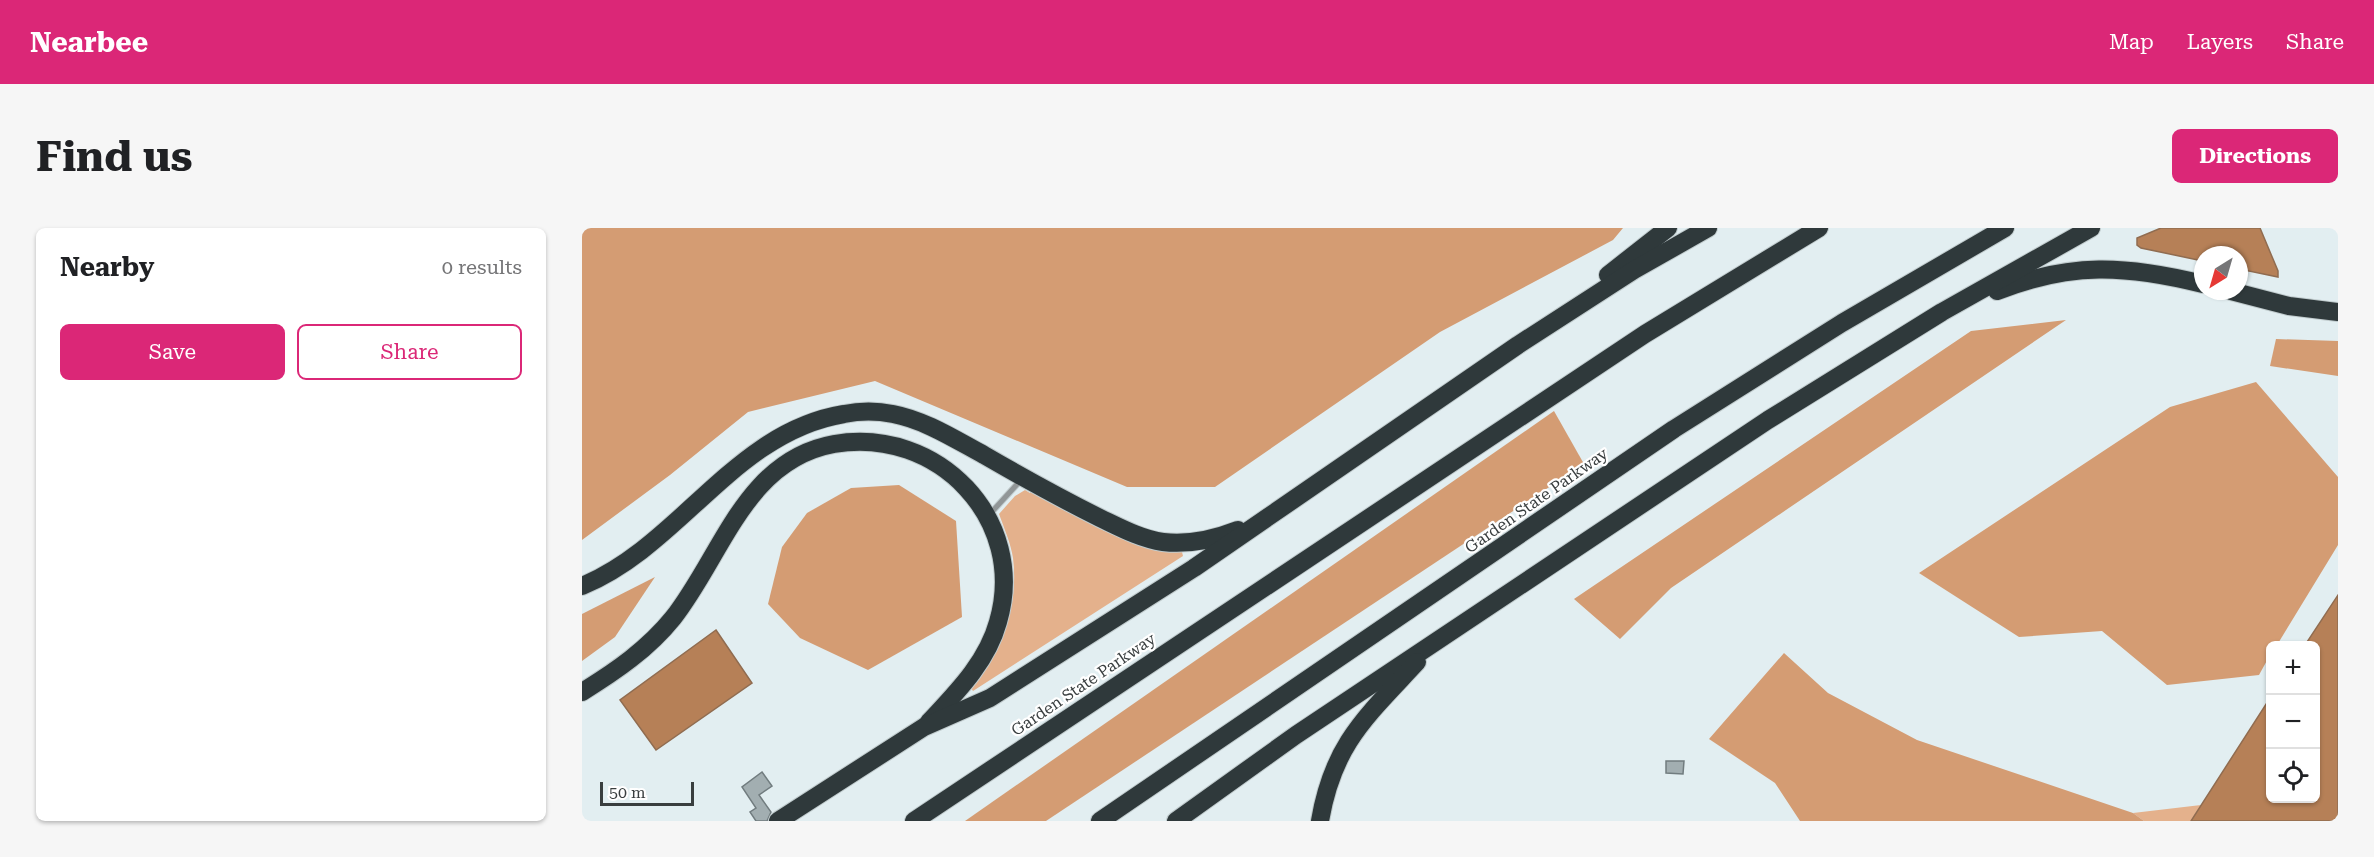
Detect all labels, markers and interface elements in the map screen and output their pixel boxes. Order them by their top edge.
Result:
text: Nearbee [30,26,148,59]
text: Map [2109,30,2154,54]
text: Layers [2187,30,2253,54]
text: Share [2286,30,2344,54]
button: Directions [2172,129,2338,183]
text: Find us [36,132,193,181]
north arrow [2194,246,2248,300]
text: Nearby [60,252,154,282]
text: 0 results [442,255,522,279]
button: Save [60,324,285,380]
button: Share [297,324,522,380]
street label: Garden State Parkway [1461,444,1612,557]
street label: Garden State Parkway [1008,629,1159,740]
map controls [2266,641,2320,803]
button: + [2266,641,2320,695]
button: − [2266,695,2320,749]
button: locate [2266,749,2320,803]
scale bar [600,779,694,806]
text: 50 m [609,783,646,802]

